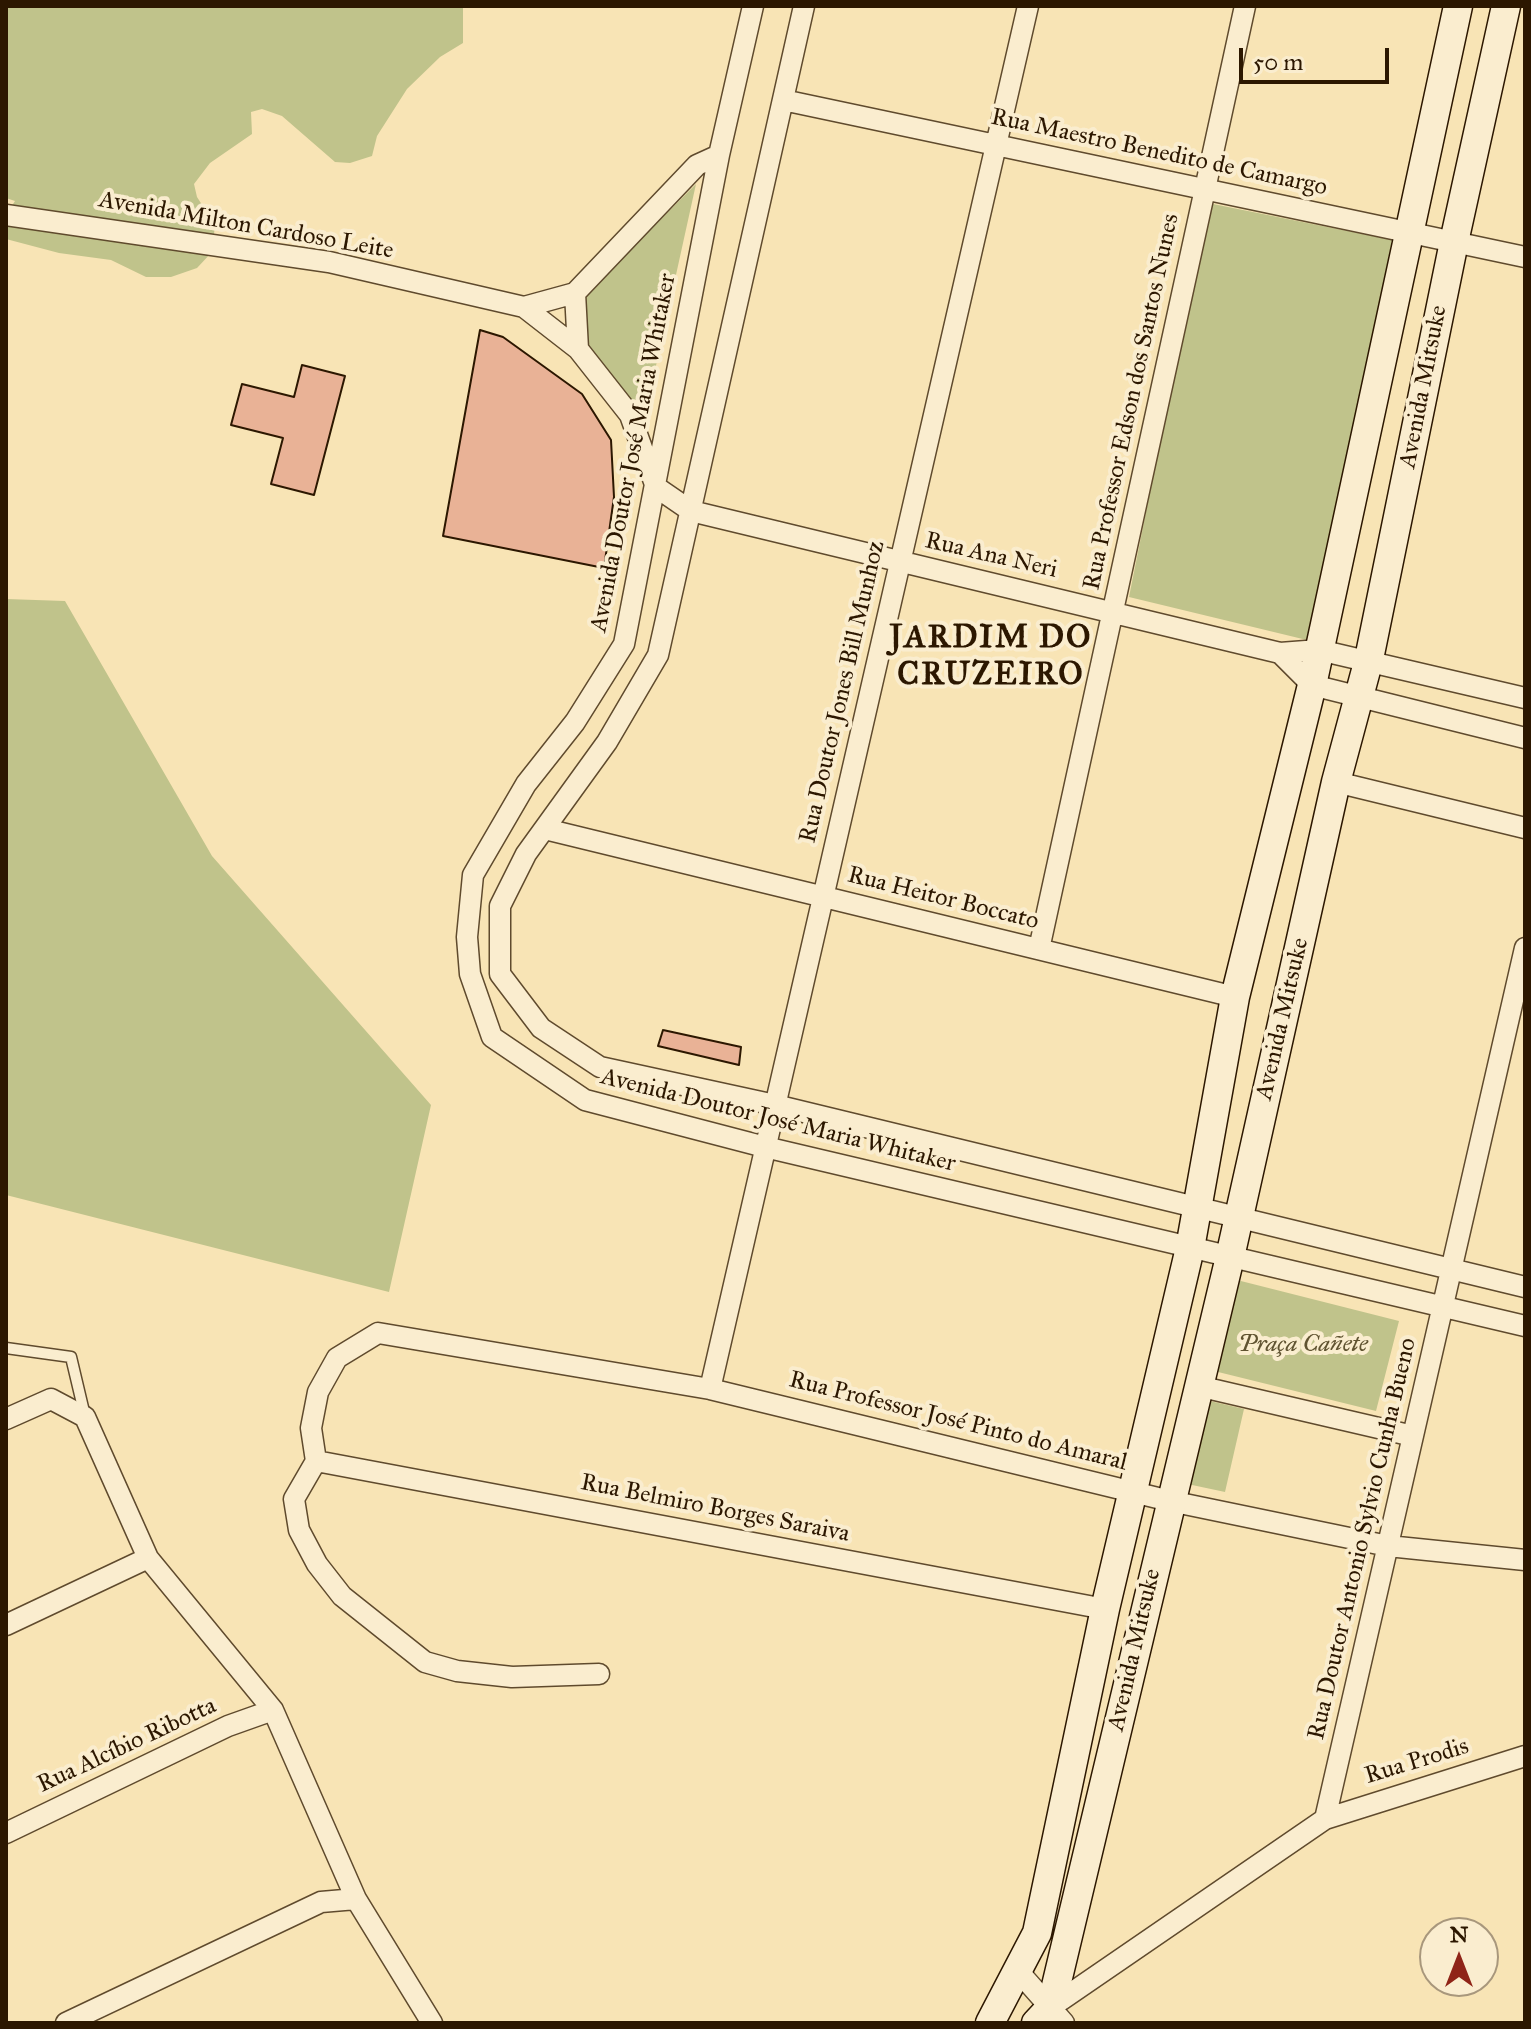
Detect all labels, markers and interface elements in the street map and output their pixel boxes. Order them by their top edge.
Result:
scale bar [1243,32,1393,82]
text: 50 m [1253,47,1303,77]
street label: Rua Maestro Benedito de Camargo [988,103,1330,203]
street label: Avenida Milton Cardoso Leite [96,186,396,266]
street label: Rua Professor Edson dos Santos Nunes [1078,211,1186,593]
street label: Avenida Doutor José Maria Whitaker [585,271,683,635]
street label: Avenida Mitsuke [1394,303,1454,471]
street label: Rua Ana Neri [922,527,1060,585]
street label: Rua Doutor Jones Bill Munhoz [794,538,892,846]
district label: JARDIM DO CRUZEIRO [890,620,1092,695]
street label: Rua Heitor Boccato [844,861,1042,937]
street label: Avenida Mitsuke [1250,935,1316,1103]
street label: Avenida Doutor José Maria Whitaker [598,1063,958,1179]
park label: Praça Cañete [1238,1331,1368,1359]
street label: Rua Doutor Antonio Sylvio Cunha Bueno [1303,1335,1423,1743]
street label: Rua Professor José Pinto do Amaral [786,1366,1130,1478]
street label: Rua Belmiro Borges Saraiva [578,1469,852,1549]
street label: Avenida Mitsuke [1102,1566,1168,1734]
street label: Rua Alcíbio Ribotta [33,1692,221,1800]
street label: Rua Prodis [1362,1733,1472,1791]
north arrow [1419,1917,1499,1997]
text: N [1450,1921,1468,1948]

